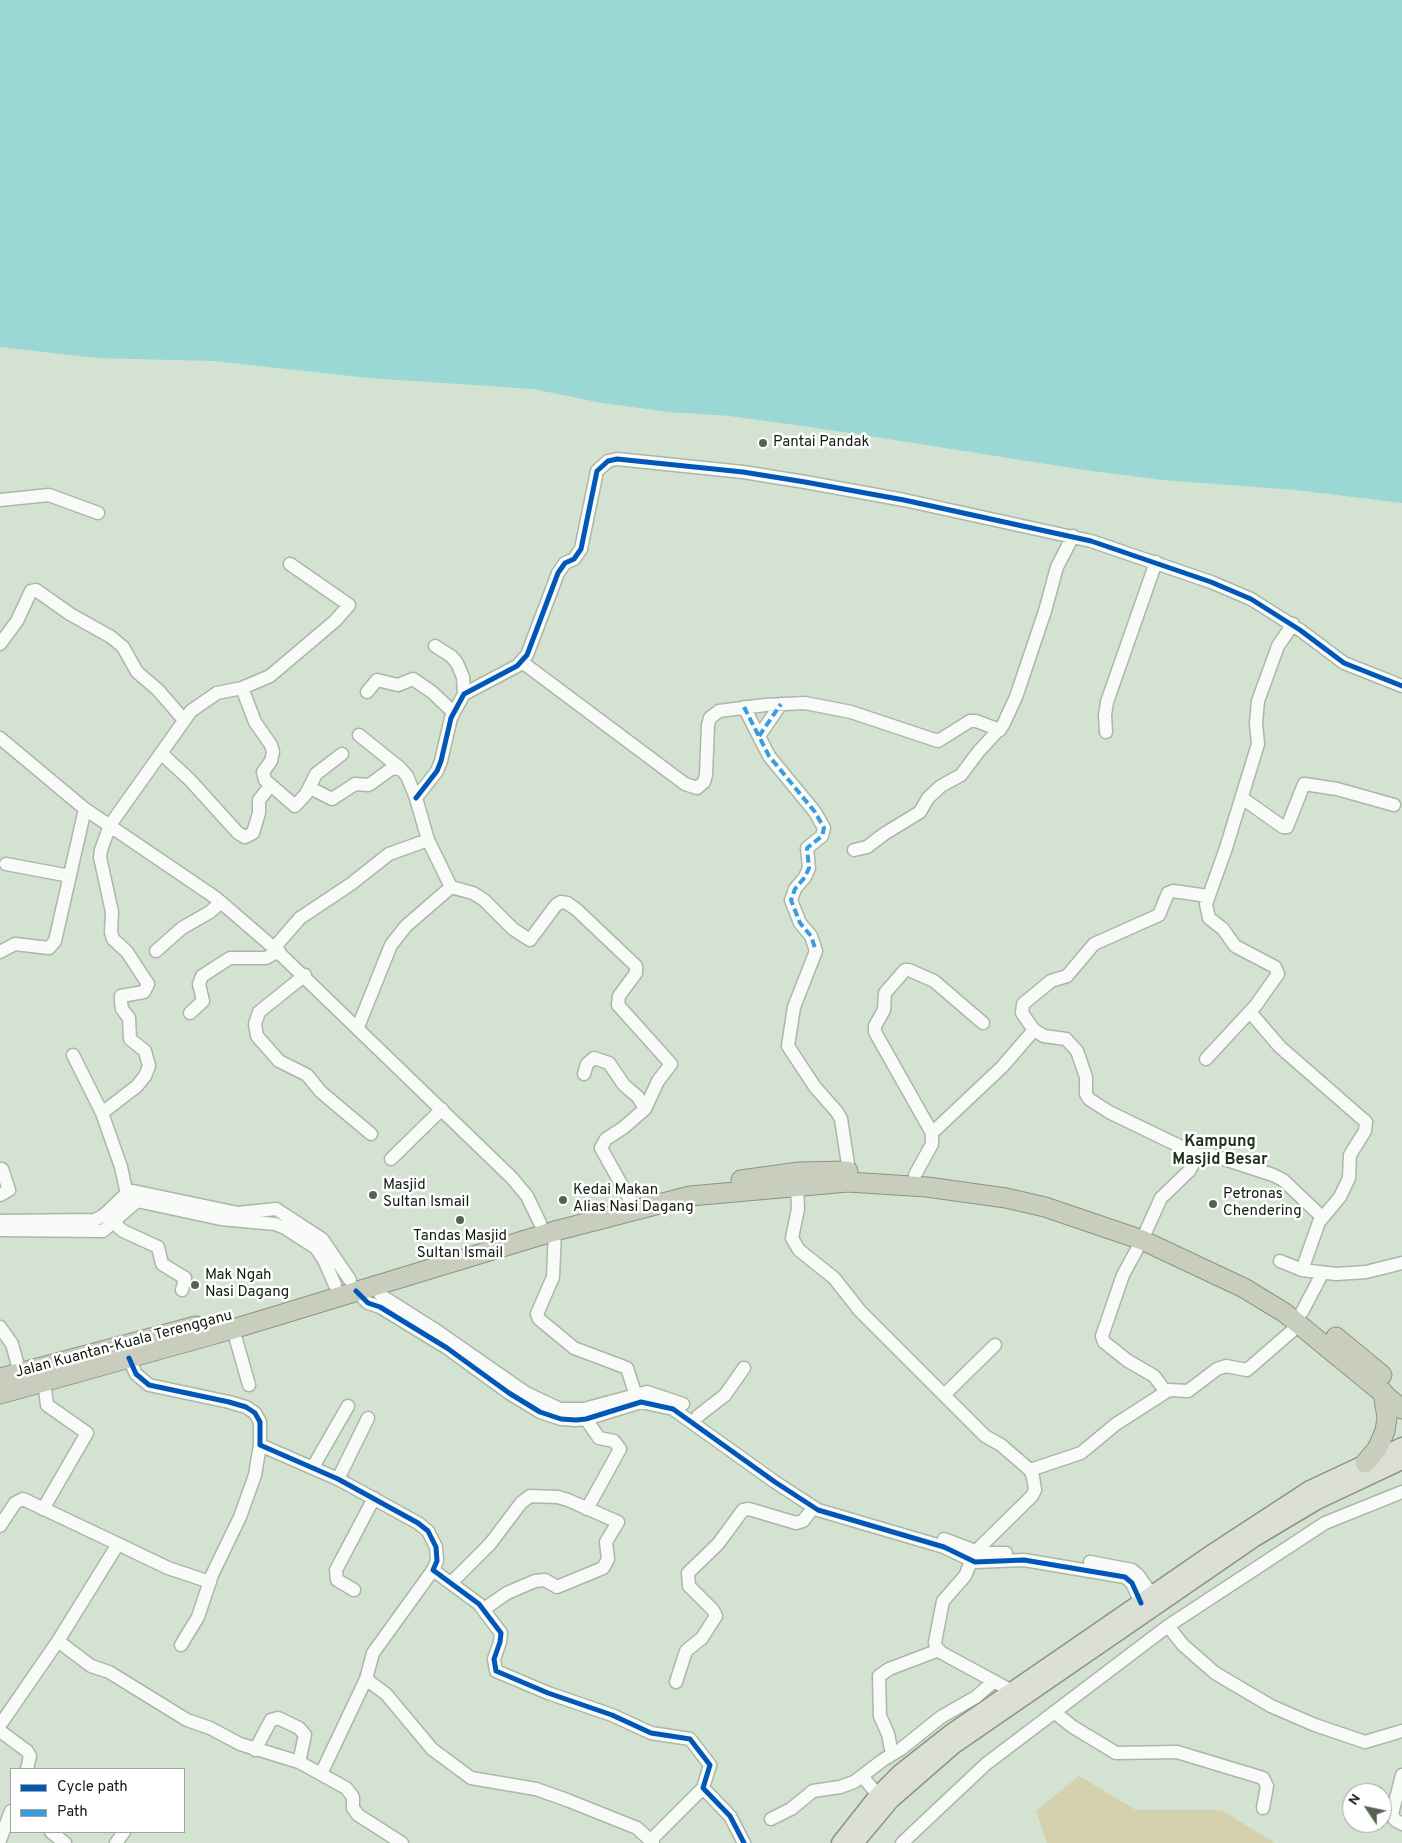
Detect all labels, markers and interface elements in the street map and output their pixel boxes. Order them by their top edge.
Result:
place label: Pantai Pandak [773,434,869,452]
marker: Pantai Pandak [757,437,769,449]
district label: Kampung Masjid Besar [1172,1133,1268,1171]
place label: Masjid Sultan Ismail [383,1177,469,1212]
place label: Kedai Makan Alias Nasi Dagang [573,1182,694,1217]
place label: Petronas Chendering [1223,1186,1302,1221]
marker: Masjid Sultan Ismail [367,1189,379,1201]
marker: Kedai Makan Alias Nasi Dagang [557,1194,569,1206]
marker: Petronas Chendering [1207,1198,1219,1210]
marker: Tandas Masjid Sultan Ismail [454,1214,466,1226]
place label: Tandas Masjid Sultan Ismail [413,1228,507,1263]
place label: Mak Ngah Nasi Dagang [205,1267,289,1302]
marker: Mak Ngah Nasi Dagang [189,1279,201,1291]
street label: Jalan Kuantan-Kuala Terengganu [13,1307,235,1383]
legend [10,1768,185,1833]
text: Cycle path [57,1778,128,1797]
north arrow [1342,1783,1392,1833]
text: N [1345,1791,1365,1809]
text: Path [57,1803,88,1822]

